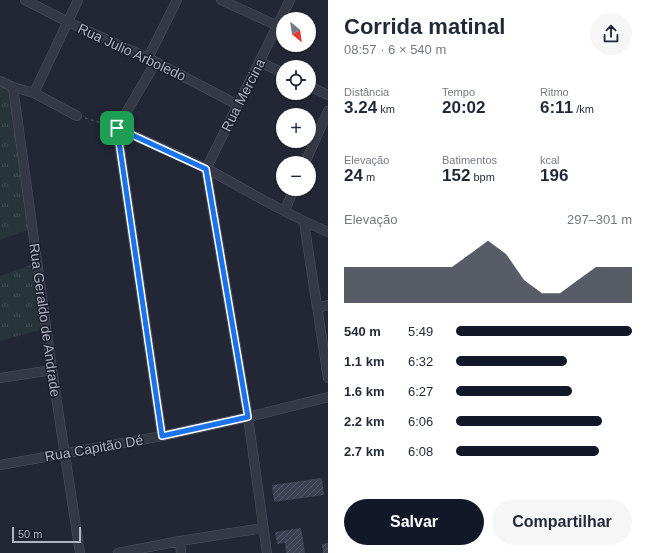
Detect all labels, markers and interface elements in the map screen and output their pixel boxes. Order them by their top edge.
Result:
north arrow [276,12,316,52]
map controls [276,12,316,196]
button: share [590,13,632,55]
text: Corrida matinal [344,14,505,39]
street label: Rua Julio Arboledo [75,20,189,84]
text: 08:57 · 6 × 540 m [344,42,446,57]
street label: Rua Mercina [218,56,268,134]
button: locate [276,60,316,100]
text: Distância [344,86,389,98]
text: Tempo [442,86,475,98]
text: Ritmo [540,86,569,98]
text: 3.24 [344,98,377,117]
text: 20:02 [442,98,485,117]
text: 6:11 [540,98,573,117]
text: km [377,103,395,115]
text: /km [573,103,594,115]
button: + [276,108,316,148]
pin [100,111,134,145]
icon: arrive [106,117,128,139]
text: Elevação [344,154,389,166]
text: Batimentos [442,154,497,166]
text: kcal [540,154,560,166]
button: − [276,156,316,196]
text: 24 [344,166,363,185]
text: 152 [442,166,470,185]
text: 196 [540,166,568,185]
text: m [363,171,375,183]
text: bpm [470,171,495,183]
text: Elevação [344,212,397,227]
text: 297–301 m [567,212,632,227]
street label: Rua Geraldo de Andrade [26,242,64,398]
text: 540 m [344,324,381,339]
text: 5:49 [408,324,433,339]
text: 1.1 km [344,354,384,369]
text: 6:32 [408,354,433,369]
text: 1.6 km [344,384,384,399]
text: 6:27 [408,384,433,399]
text: 2.2 km [344,414,384,429]
text: 6:06 [408,414,433,429]
street label: Rua Capitão Dé [44,431,145,465]
text: 2.7 km [344,444,384,459]
text: 6:08 [408,444,433,459]
button: Salvar [344,499,484,545]
button: Compartilhar [492,499,632,545]
scale bar [12,525,81,544]
text: 50 m [18,528,42,540]

